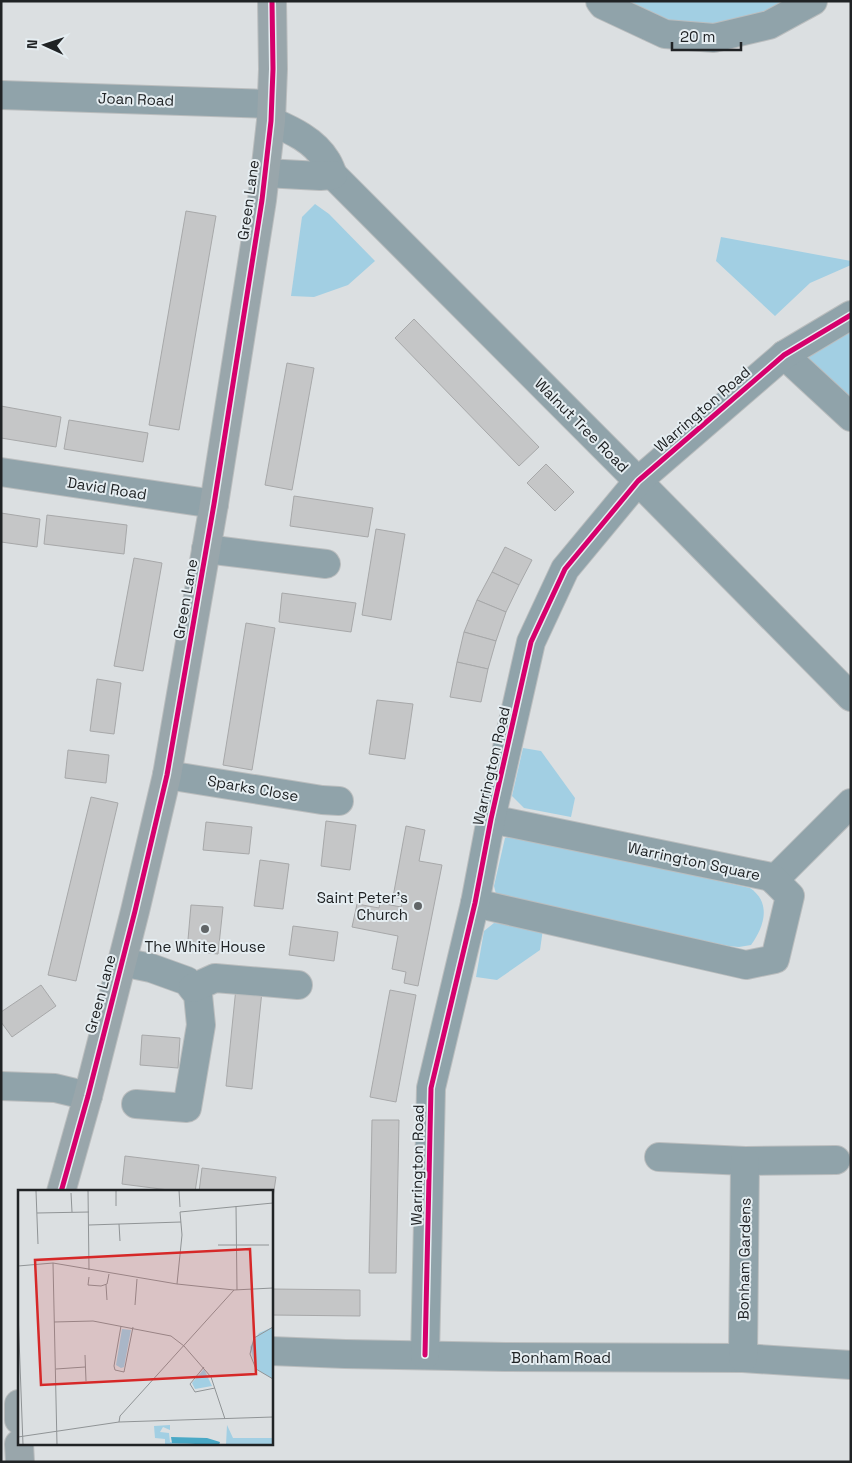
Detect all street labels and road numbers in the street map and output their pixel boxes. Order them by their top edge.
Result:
street label: Joan Road [98,88,174,110]
street label: Green Lane [233,158,263,241]
street label: Warrington Road [650,362,754,456]
street label: Walnut Tree Road [531,374,633,476]
street label: David Road [66,472,148,504]
street label: Green Lane [169,557,201,641]
street label: Warrington Road [468,705,514,827]
street label: Sparks Close [206,771,300,805]
street label: Warrington Square [626,838,762,884]
street label: Green Lane [80,952,120,1036]
street label: Warrington Road [406,1104,428,1226]
street label: Bonham Gardens [733,1198,755,1320]
street label: Bonham Road [511,1348,611,1367]

